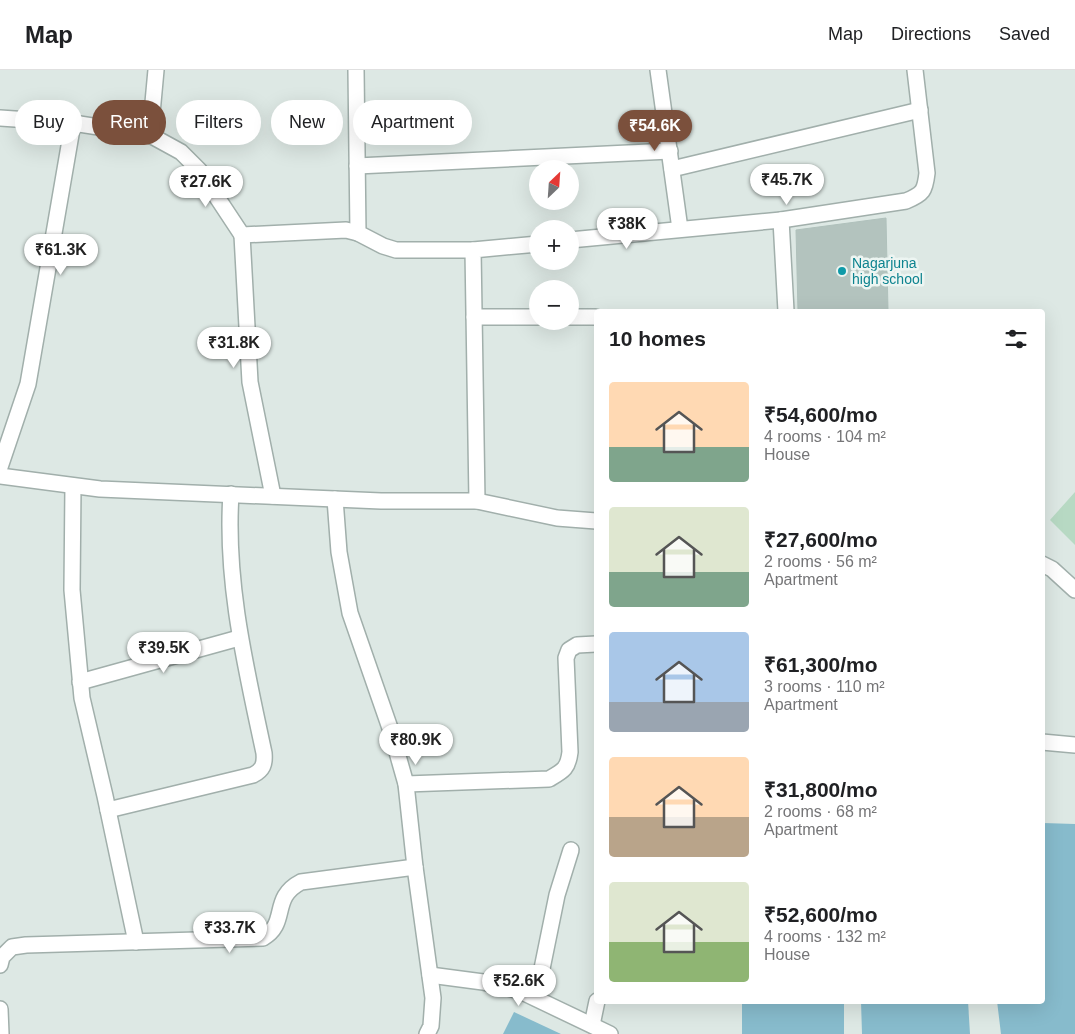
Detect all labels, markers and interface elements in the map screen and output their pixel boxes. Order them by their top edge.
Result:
text: Map [25,21,73,48]
text: Map [828,24,863,44]
text: Directions [891,24,971,44]
text: Saved [999,24,1050,44]
chip: Buy [15,100,82,145]
chip: Rent [92,100,166,145]
chip: Filters [176,100,261,145]
chip: New [271,100,343,145]
chip: Apartment [353,100,472,145]
pin: ₹54.6K [614,109,696,152]
text: ₹54.6K [629,117,681,134]
north arrow [529,160,579,210]
map controls [529,160,579,330]
pin: ₹45.7K [746,164,828,206]
pin: ₹27.6K [165,166,247,208]
text: ₹45.7K [761,171,813,188]
text: ₹27.6K [180,173,232,190]
pin: ₹38K [597,208,657,250]
text: ₹38K [608,215,646,232]
button: + [529,220,579,270]
pin: ₹61.3K [20,234,102,276]
text: ₹61.3K [35,241,87,258]
place label: Nagarjuna high school [852,255,923,287]
marker: Nagarjuna high school [836,265,848,277]
button: − [529,280,579,330]
icon: filters [1002,325,1030,353]
pin: ₹31.8K [193,326,275,369]
text: 10 homes [609,327,706,350]
text: ₹31.8K [208,334,260,351]
icon: home [649,402,709,462]
text: ₹54,600/mo [764,403,878,426]
text: 4 rooms · 104 m² [764,428,886,445]
text: House [764,446,810,463]
icon: home [649,527,709,587]
text: ₹27,600/mo [764,528,878,551]
text: 2 rooms · 56 m² [764,553,877,570]
text: Apartment [764,571,838,588]
pin: ₹39.5K [123,632,205,674]
text: ₹39.5K [138,639,190,656]
icon: home [649,652,709,712]
text: ₹61,300/mo [764,653,878,676]
text: 3 rooms · 110 m² [764,678,885,695]
text: Apartment [764,696,838,713]
pin: ₹80.9K [375,724,457,766]
text: ₹80.9K [390,731,442,748]
icon: home [649,777,709,837]
text: ₹31,800/mo [764,778,878,801]
text: 2 rooms · 68 m² [764,803,877,820]
text: Apartment [764,821,838,838]
icon: home [649,902,709,962]
text: ₹52,600/mo [764,903,878,926]
pin: ₹33.7K [189,912,271,954]
text: ₹33.7K [204,919,256,936]
text: 4 rooms · 132 m² [764,928,886,945]
text: House [764,946,810,963]
pin: ₹52.6K [478,964,560,1007]
text: ₹52.6K [493,972,545,989]

